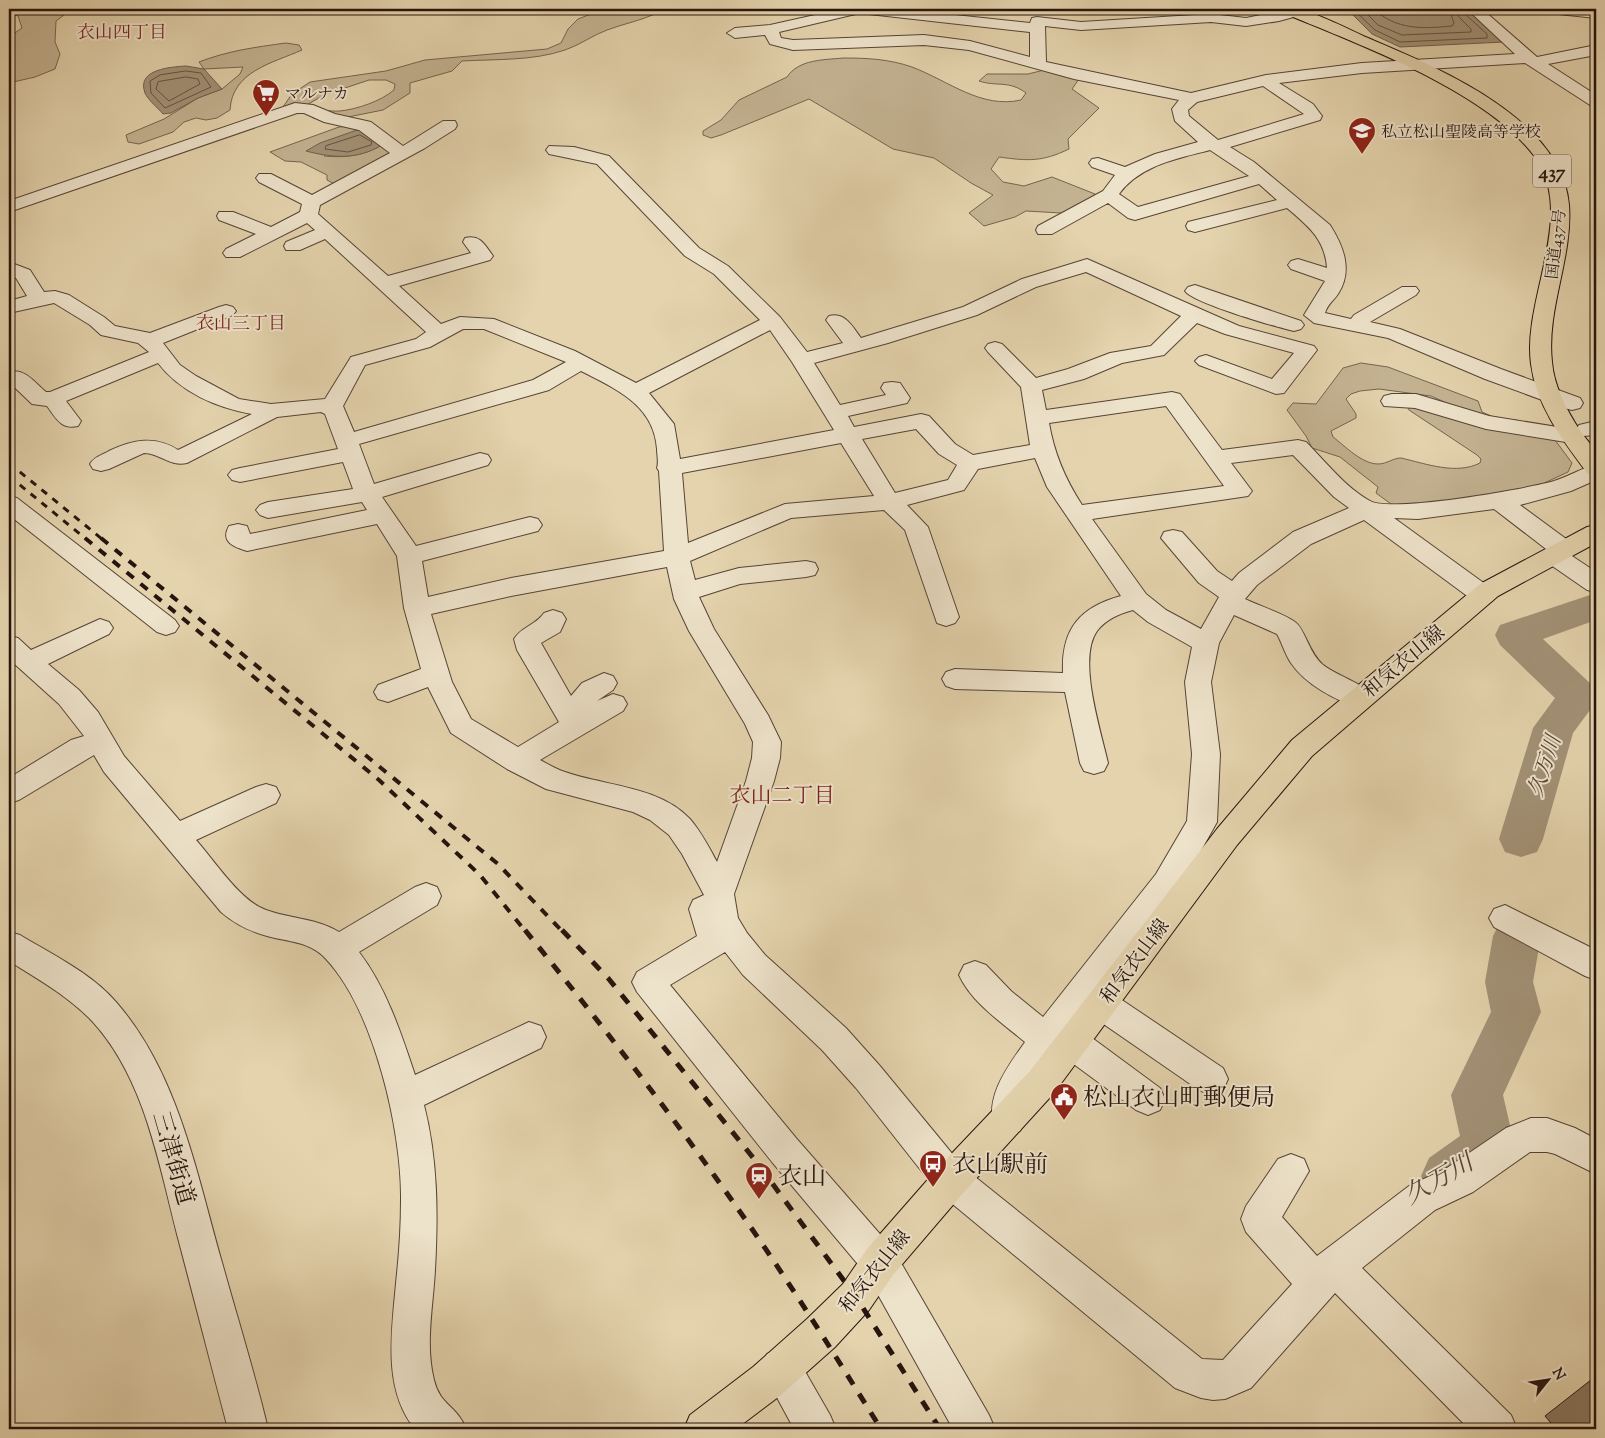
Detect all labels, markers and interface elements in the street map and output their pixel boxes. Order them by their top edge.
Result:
district label: 衣山四丁目 [77,21,167,47]
supermarket icon: マルナカ [251,78,281,117]
place label: マルナカ [285,84,349,107]
school or university icon: 私立松山聖陵高等学校 [1347,116,1377,155]
place label: 私立松山聖陵高等学校 [1381,122,1541,145]
road number: 437 [1533,154,1571,188]
street label: 国道437号 [1542,208,1573,281]
district label: 衣山三丁目 [196,312,286,338]
street label: 和気衣山線 [1357,620,1452,706]
water label: 久万川 [1522,730,1571,801]
district label: 衣山二丁目 [730,782,835,812]
street label: 和気衣山線 [1094,914,1178,1011]
public building icon: 松山衣山町郵便局 [1049,1082,1079,1121]
place label: 松山衣山町郵便局 [1083,1082,1275,1116]
street label: 三津街道 [143,1108,202,1209]
water label: 久万川 [1398,1145,1484,1215]
bus stop icon: 衣山駅前 [918,1149,948,1188]
place label: 衣山駅前 [952,1149,1048,1183]
station icon: 衣山 [744,1161,774,1200]
place label: 衣山 [778,1161,826,1195]
street label: 和気衣山線 [833,1225,919,1321]
north arrow [1522,1356,1572,1406]
text: N [1546,1365,1569,1384]

